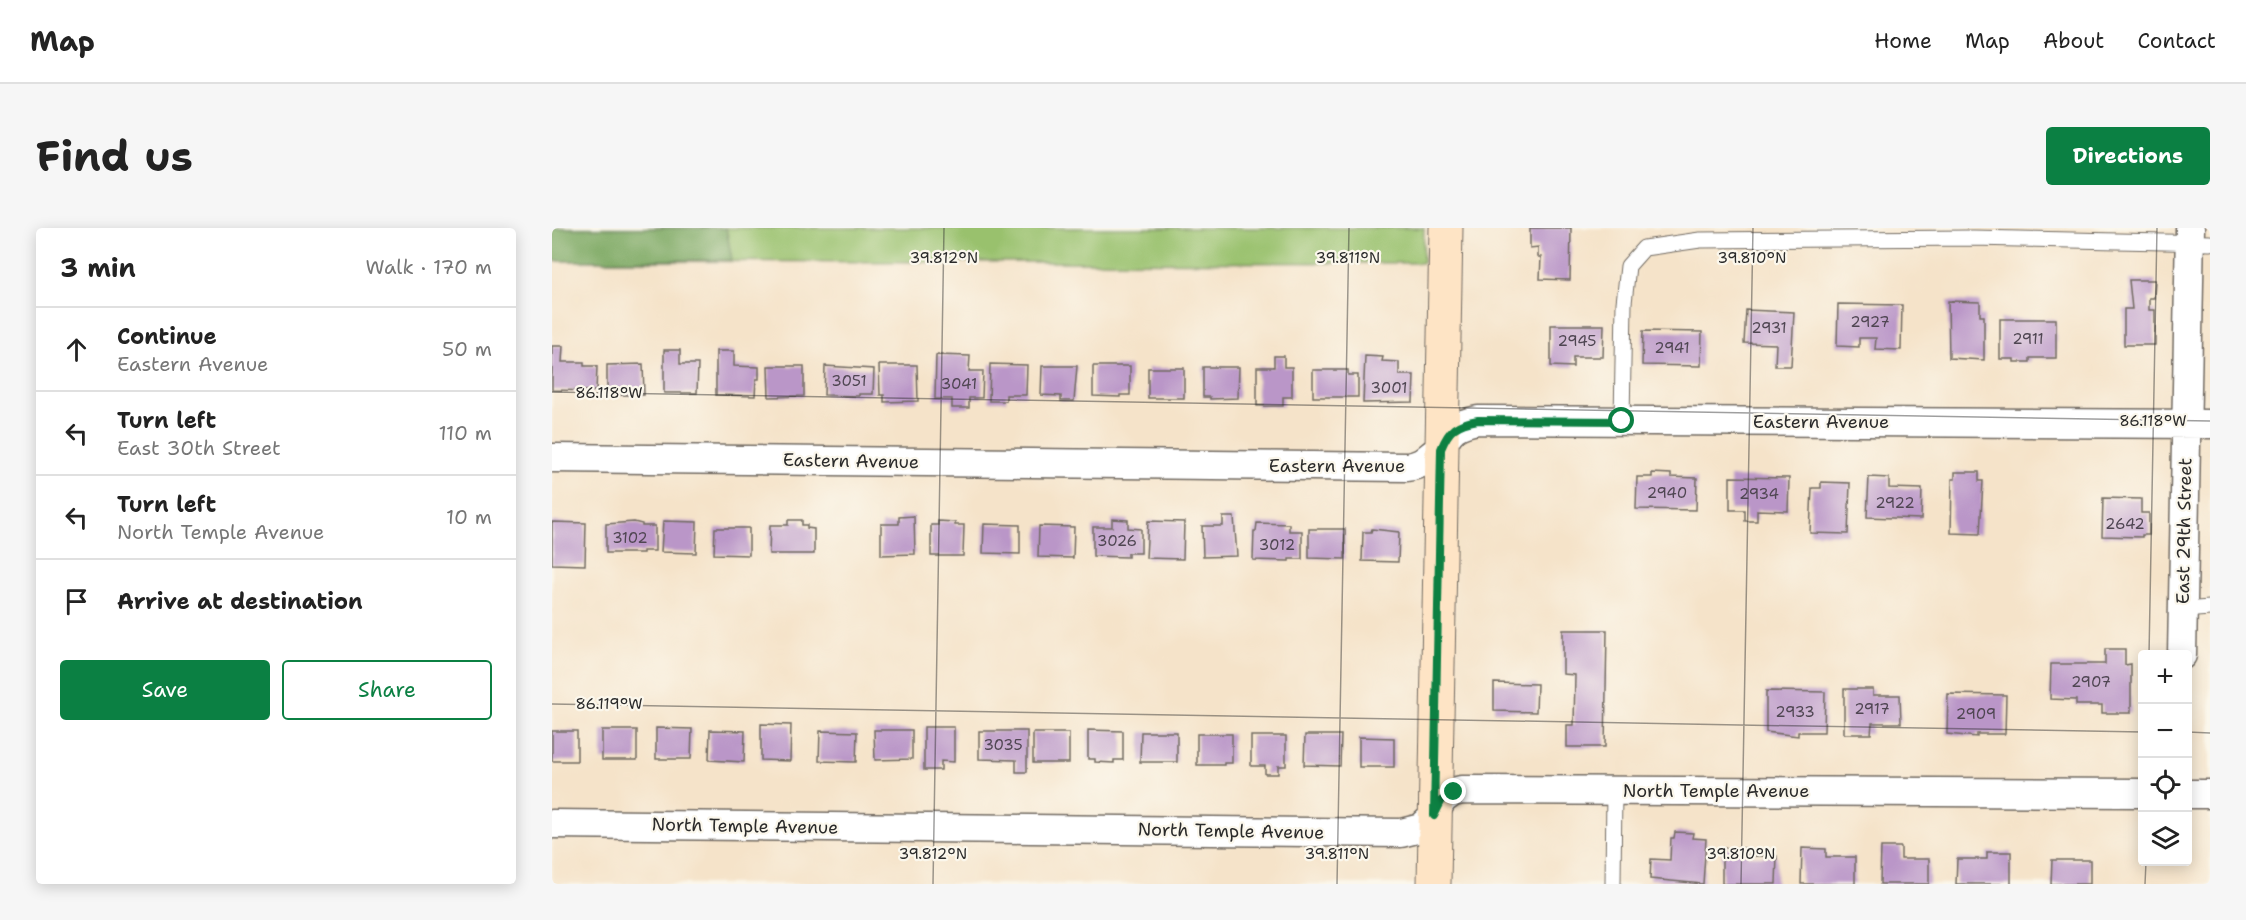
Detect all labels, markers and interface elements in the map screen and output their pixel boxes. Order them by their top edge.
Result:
text: Map [30,22,95,60]
text: Home [1874,27,1932,55]
text: Map [1965,27,2010,55]
text: About [2043,27,2104,55]
text: Contact [2137,27,2216,55]
button: Directions [2046,127,2210,185]
text: Find us [36,128,193,184]
text: 39.812°N [910,248,978,268]
text: 39.811°N [1316,248,1380,268]
text: 39.810°N [1718,248,1786,268]
text: 3 min [60,250,136,285]
text: Walk · 170 m [366,254,492,280]
house number: 2927 [1850,312,1890,332]
house number: 2931 [1751,318,1787,338]
text: Continue [117,322,217,351]
house number: 2911 [2012,329,2044,349]
house number: 2945 [1558,331,1596,351]
icon: ahead [60,333,93,366]
text: 50 m [442,336,492,362]
house number: 2941 [1654,338,1690,358]
text: Eastern Avenue [117,351,268,377]
house number: 3051 [831,371,867,391]
house number: 3041 [941,374,977,394]
house number: 3001 [1371,378,1407,398]
text: 86.118°W [575,383,643,403]
text: Turn left [117,406,216,435]
route start [1608,407,1634,433]
street label: Eastern Avenue [1753,410,1889,434]
text: 86.118°W [2119,411,2187,431]
icon: left [60,417,93,450]
text: 110 m [438,420,492,446]
text: East 30th Street [117,435,281,461]
street label: Eastern Avenue [783,448,919,474]
street label: Eastern Avenue [1269,454,1405,478]
street label: East 29th Street [2171,457,2197,604]
house number: 2940 [1647,483,1687,503]
house number: 2934 [1739,484,1779,504]
text: Turn left [117,490,216,519]
house number: 2922 [1875,493,1915,513]
icon: left [60,501,93,534]
text: 10 m [446,504,492,530]
house number: 2642 [2105,514,2145,534]
text: North Temple Avenue [117,519,324,545]
house number: 3102 [612,528,648,548]
house number: 3026 [1097,531,1137,551]
house number: 3012 [1259,535,1295,555]
icon: arrive [60,585,93,618]
text: Arrive at destination [117,587,363,616]
map controls [2138,650,2192,866]
button: + [2138,650,2192,704]
button: Save [60,660,270,720]
button: Share [282,660,492,720]
house number: 2907 [2071,672,2111,692]
text: 86.119°W [575,694,643,714]
house number: 2917 [1854,699,1890,719]
house number: 2933 [1775,702,1815,722]
house number: 2909 [1956,704,1996,724]
button: − [2138,704,2192,758]
house number: 3035 [983,735,1023,755]
button: locate [2138,758,2192,812]
route end [1440,778,1466,804]
street label: North Temple Avenue [1623,779,1809,803]
street label: North Temple Avenue [651,812,839,840]
button: layers [2138,812,2192,866]
street label: North Temple Avenue [1137,817,1325,845]
text: 39.812°N [899,844,967,864]
text: 39.811°N [1305,844,1369,864]
text: 39.810°N [1707,844,1775,864]

